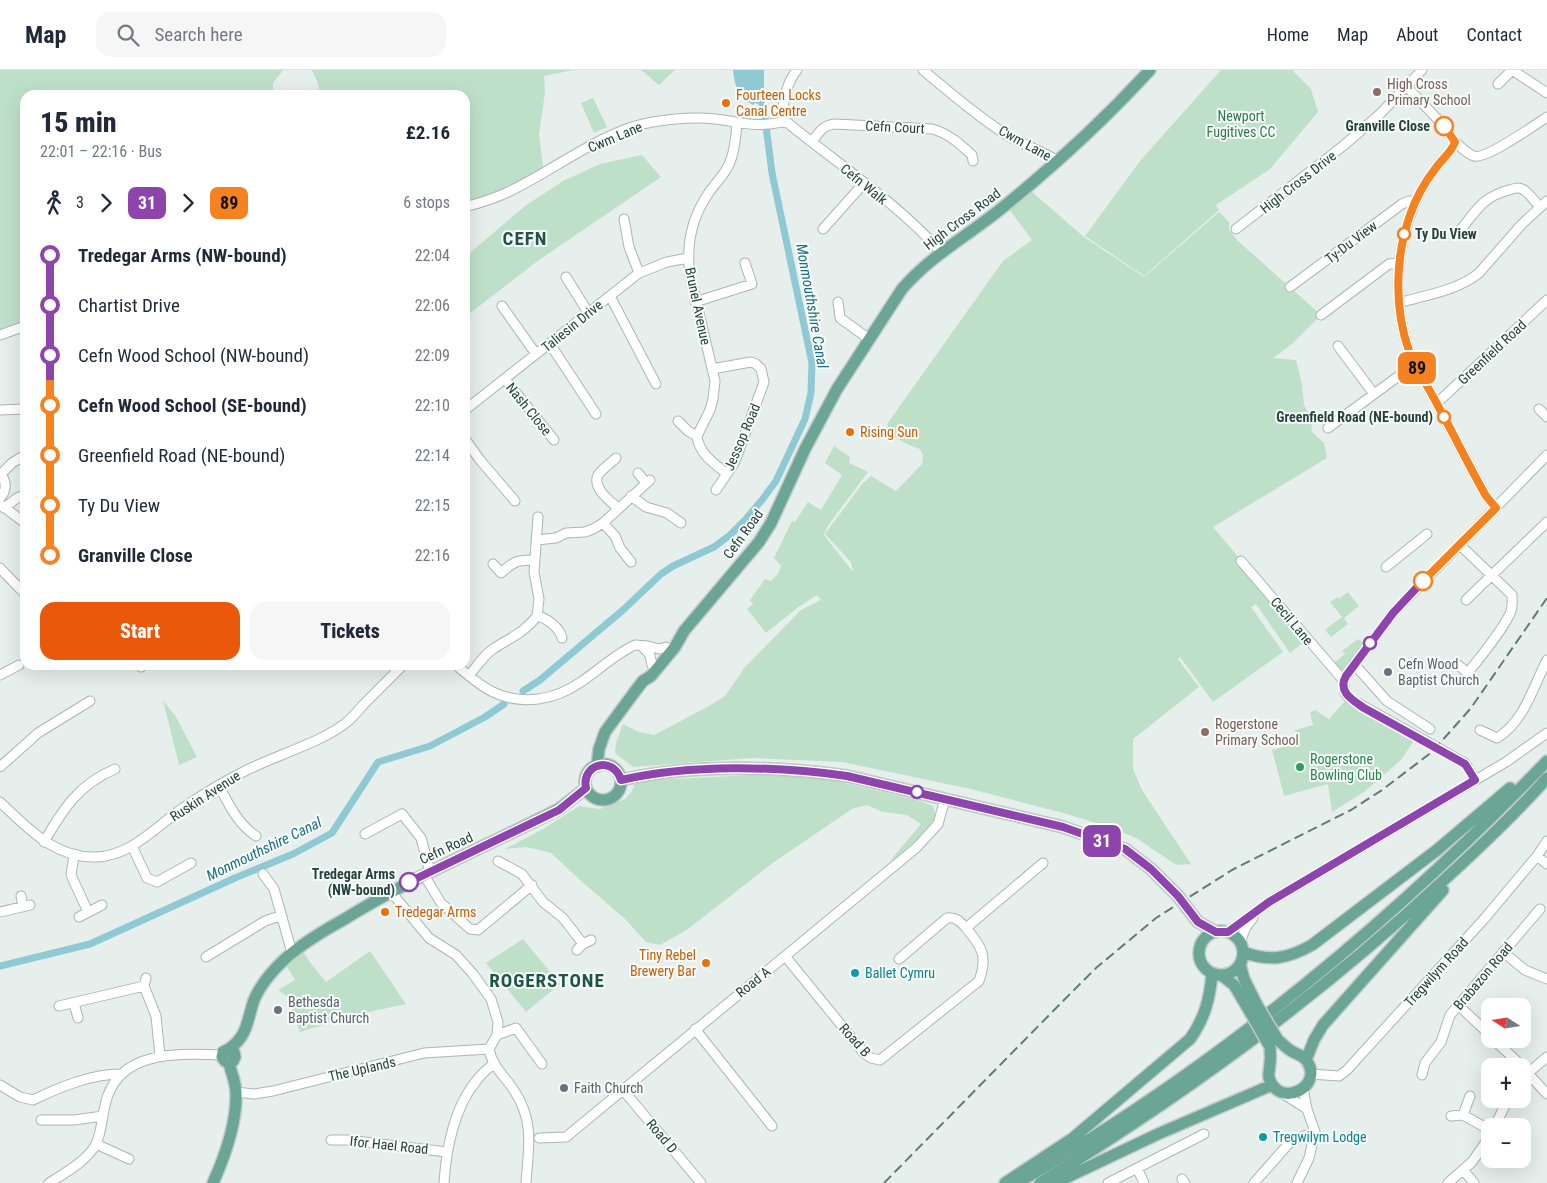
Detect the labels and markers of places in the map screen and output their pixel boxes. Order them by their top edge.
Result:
place label: High Cross Primary School [1387,76,1471,108]
marker: High Cross Primary School [1371,86,1383,98]
place label: Fourteen Locks Canal Centre [736,87,821,119]
marker: Fourteen Locks Canal Centre [720,97,732,109]
marker: Granville Close [1434,116,1454,136]
place label: Granville Close [1346,118,1430,134]
place label: Ty Du View [1415,226,1477,242]
marker: Ty Du View [1397,227,1411,241]
place label: Greenfield Road (NE-bound) [1276,409,1433,426]
marker: Greenfield Road (NE-bound) [1437,410,1451,424]
place label: Rising Sun [860,424,918,440]
marker: Rising Sun [844,426,856,438]
unlabelled marker [1413,571,1433,591]
unlabelled marker [1363,636,1377,650]
place label: Cefn Wood Baptist Church [1398,656,1479,688]
marker: Cefn Wood Baptist Church [1382,666,1394,678]
place label: Rogerstone Primary School [1215,716,1299,748]
marker: Rogerstone Primary School [1199,726,1211,738]
place label: Rogerstone Bowling Club [1310,751,1382,783]
marker: Rogerstone Bowling Club [1294,761,1306,773]
unlabelled marker [910,785,924,799]
place label: Tredegar Arms (NW-bound) [312,866,395,899]
marker: Tredegar Arms (NW-bound) [399,872,419,892]
place label: Tredegar Arms [395,904,476,920]
marker: Tredegar Arms [379,906,391,918]
place label: Tiny Rebel Brewery Bar [630,947,696,979]
marker: Tiny Rebel Brewery Bar [700,957,712,969]
place label: Ballet Cymru [865,965,935,981]
marker: Ballet Cymru [849,967,861,979]
place label: Bethesda Baptist Church [288,994,369,1026]
marker: Bethesda Baptist Church [272,1004,284,1016]
place label: Faith Church [574,1080,643,1096]
marker: Faith Church [558,1082,570,1094]
place label: Tregwilym Lodge [1273,1129,1367,1145]
marker: Tregwilym Lodge [1257,1131,1269,1143]

